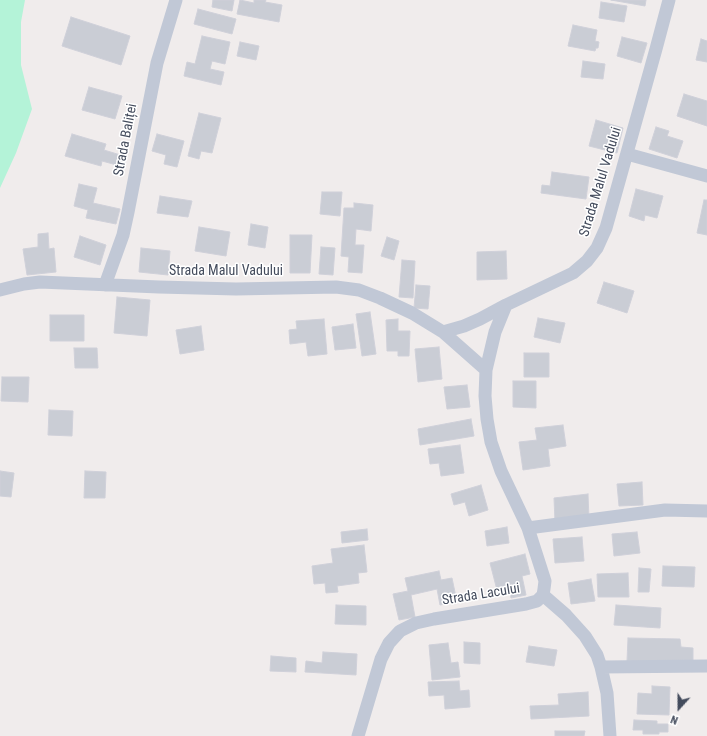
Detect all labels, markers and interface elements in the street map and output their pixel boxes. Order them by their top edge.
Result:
street label: Strada Baliței [111,102,141,178]
street label: Strada Malul Vadului [576,125,626,239]
street label: Strada Malul Vadului [169,263,283,279]
street label: Strada Lacului [441,581,521,609]
north arrow [659,688,699,728]
text: N [669,712,680,727]

